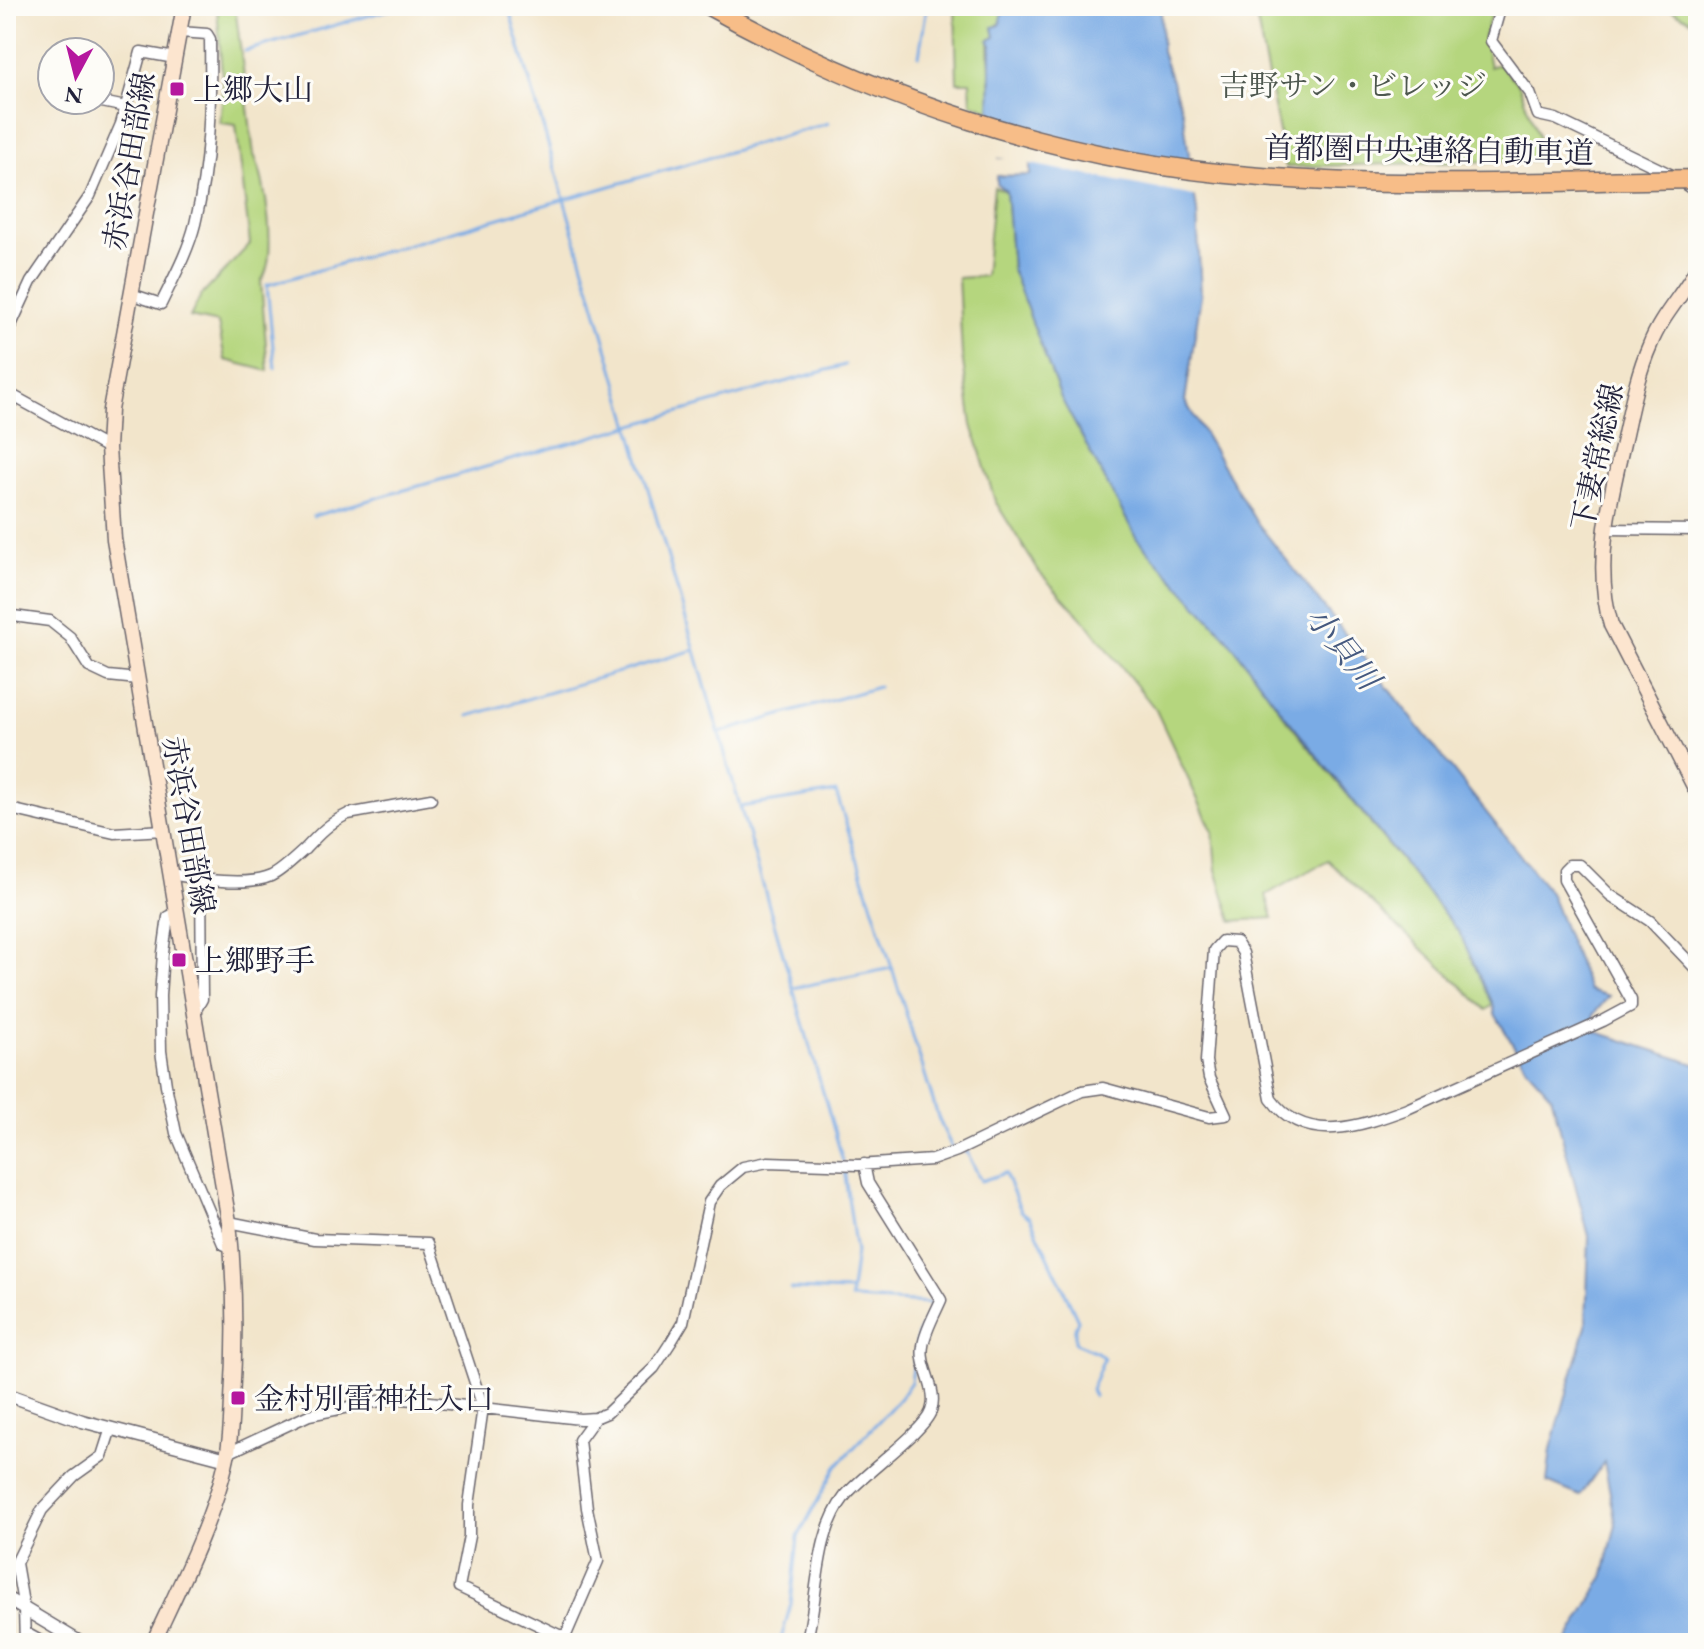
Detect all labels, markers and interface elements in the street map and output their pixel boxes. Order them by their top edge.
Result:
north arrow [36,36,116,116]
park label: 吉野サン・ビレッジ [1219,66,1487,105]
street label: 赤浜谷田部線 [94,69,164,253]
place label: 上郷大山 [193,70,313,109]
text: N [63,80,84,111]
marker: 上郷大山 [168,80,186,98]
street label: 首都圏中央連絡自動車道 [1264,128,1594,172]
street label: 下妻常総線 [1562,380,1632,534]
water label: 小貝川 [1296,597,1391,701]
street label: 赤浜谷田部線 [154,733,224,917]
place label: 上郷野手 [195,941,315,980]
marker: 上郷野手 [170,951,188,969]
place label: 金村別雷神社入口 [254,1379,494,1418]
marker: 金村別雷神社入口 [229,1389,247,1407]

